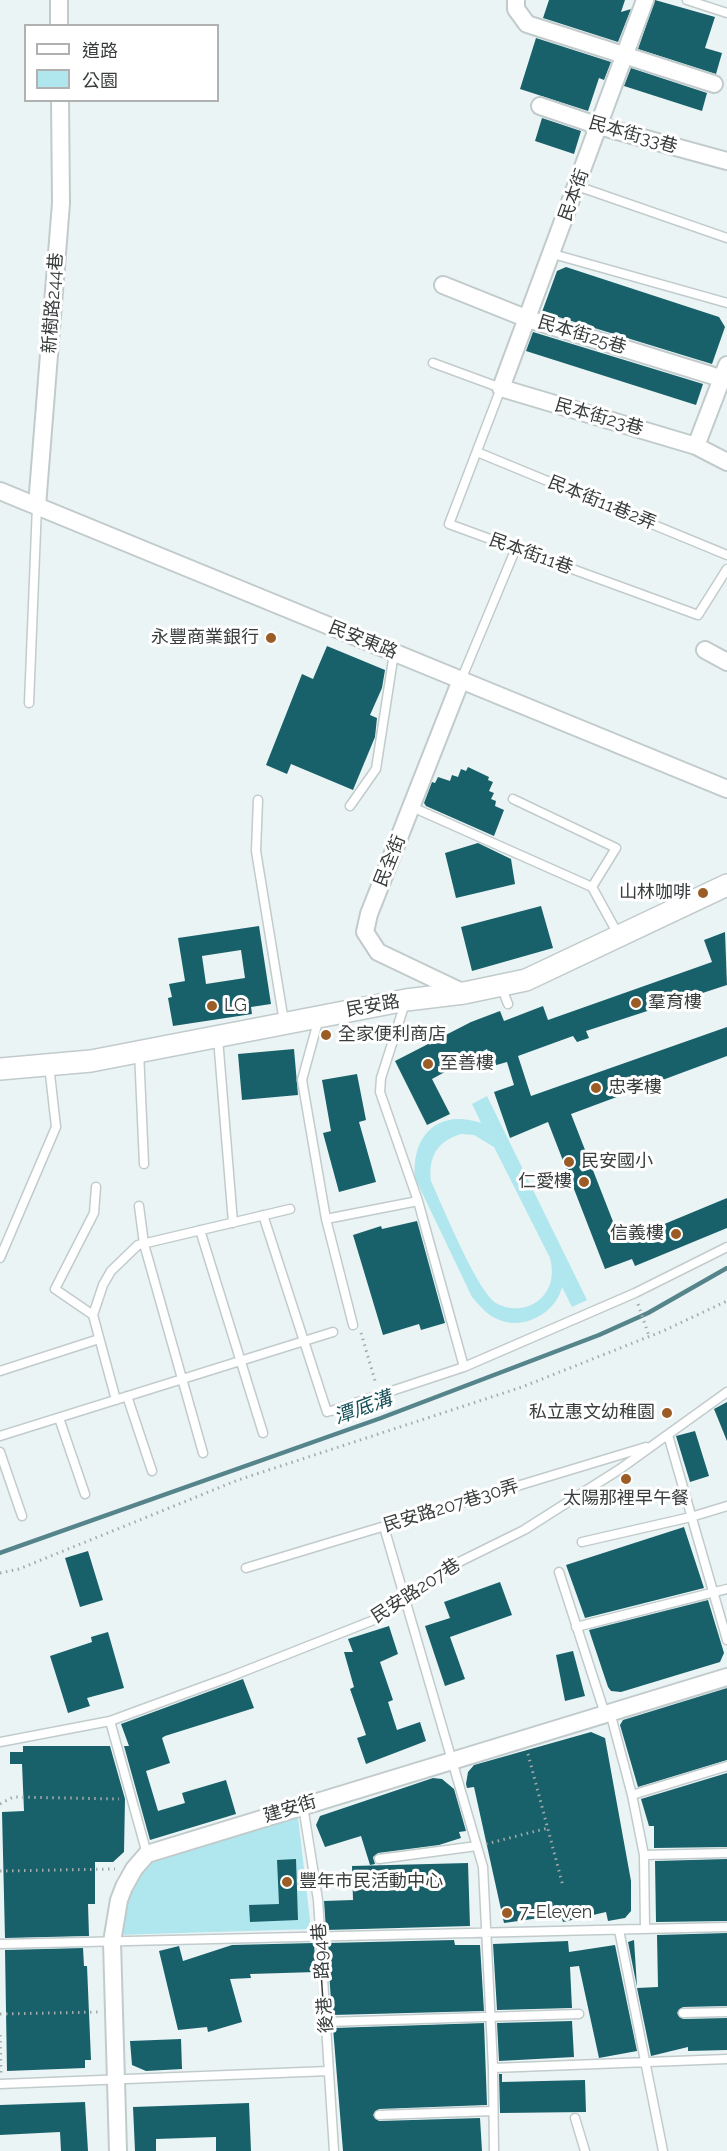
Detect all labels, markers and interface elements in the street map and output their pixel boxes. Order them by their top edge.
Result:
legend [24,24,219,102]
text: 道路 [82,40,118,61]
text: 公園 [82,70,118,91]
street label: 民本街33巷 [586,112,680,158]
street label: 民本街 [555,166,593,224]
street label: 新樹路244巷 [39,252,67,354]
street label: 民本街25巷 [535,311,629,359]
street label: 民本街23巷 [552,394,646,440]
street label: 民本街11巷2弄 [545,471,659,535]
street label: 民本街11巷 [486,529,576,579]
street label: 民安東路 [326,617,400,663]
place label: 永豐商業銀行 [151,627,259,649]
marker: 永豐商業銀行 [264,631,278,645]
street label: 民全街 [370,832,410,890]
place label: 山林咖啡 [619,882,691,904]
marker: 山林咖啡 [696,886,710,900]
street label: 民安路 [345,991,401,1021]
place label: 羣育樓 [648,992,702,1014]
place label: LG [224,995,247,1017]
marker: 羣育樓 [629,996,643,1010]
marker: LG [205,999,219,1013]
place label: 全家便利商店 [338,1024,446,1046]
marker: 全家便利商店 [319,1028,333,1042]
place label: 至善樓 [440,1053,494,1075]
marker: 至善樓 [421,1057,435,1071]
place label: 忠孝樓 [608,1077,662,1099]
marker: 忠孝樓 [589,1081,603,1095]
place label: 民安國小 [581,1151,653,1173]
marker: 民安國小 [562,1155,576,1169]
place label: 仁愛樓 [518,1171,572,1193]
marker: 仁愛樓 [577,1175,591,1189]
place label: 信義樓 [610,1223,664,1245]
marker: 信義樓 [669,1227,683,1241]
water label: 潭底溝 [331,1386,395,1430]
place label: 私立惠文幼稚園 [529,1402,655,1424]
marker: 私立惠文幼稚園 [660,1406,674,1420]
marker: 太陽那裡早午餐 [619,1472,633,1486]
street label: 民安路207巷30弄 [381,1475,521,1537]
place label: 太陽那裡早午餐 [563,1488,689,1510]
street label: 民安路207巷 [367,1554,465,1628]
street label: 建安街 [261,1791,319,1827]
place label: 豐年市民活動中心 [299,1871,443,1893]
marker: 豐年市民活動中心 [280,1875,294,1889]
place label: 7-Eleven [519,1902,592,1924]
marker: 7-Eleven [500,1906,514,1920]
street label: 後港一路94巷 [308,1922,338,2034]

